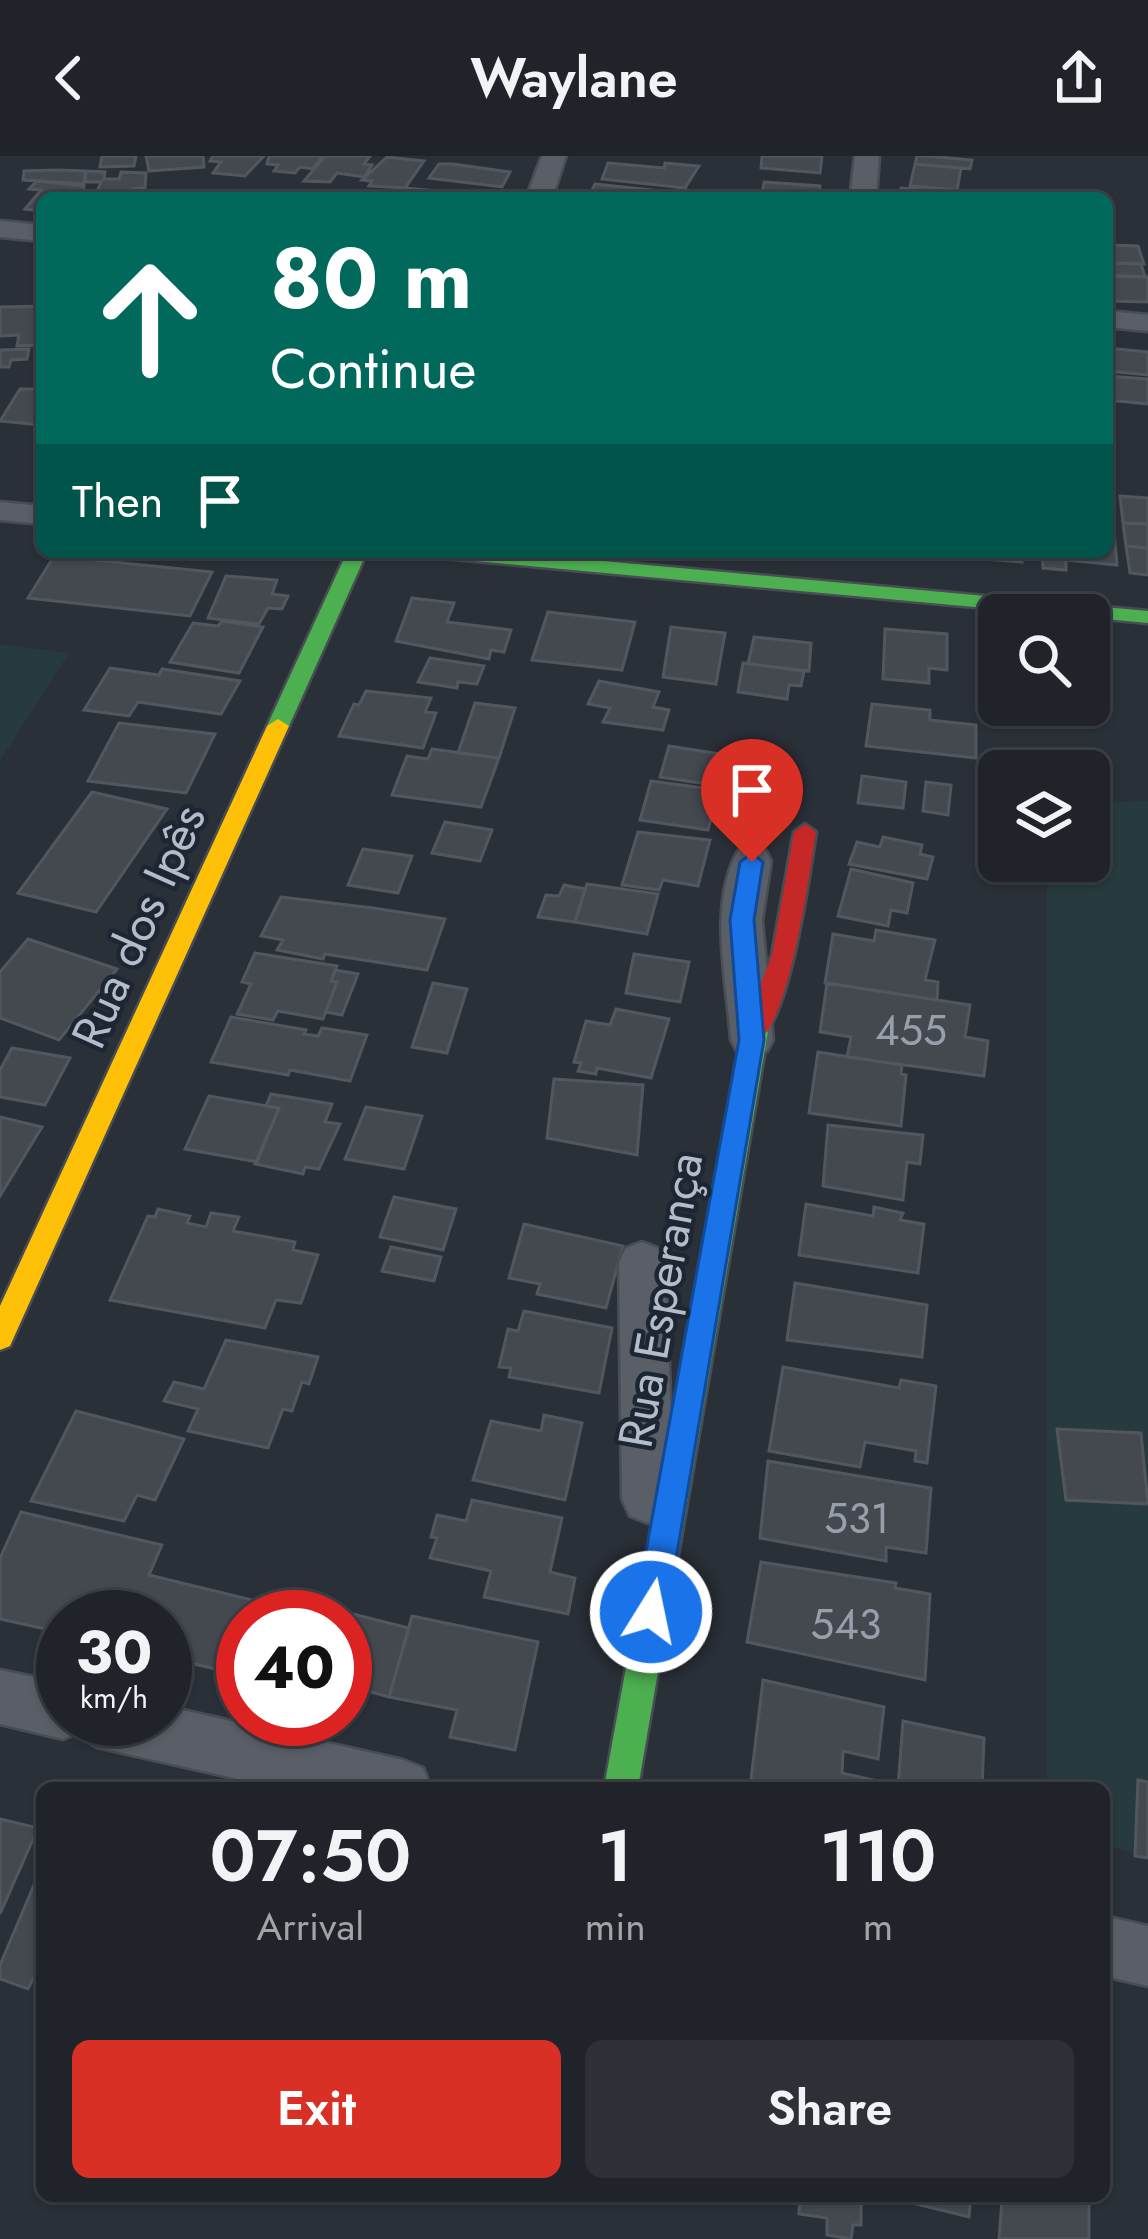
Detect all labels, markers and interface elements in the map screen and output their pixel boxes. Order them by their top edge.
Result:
text: Waylane [470,39,678,117]
icon: back [36,45,102,111]
icon: share [1046,45,1112,111]
text: 80 m [270,218,472,340]
icon: ahead [72,240,228,396]
text: Continue [270,330,476,408]
icon: arrive [187,468,253,534]
text: Then [72,469,163,534]
map controls [978,594,1110,882]
button: search [978,594,1110,726]
pin [701,739,803,862]
button: layers [978,750,1110,882]
icon: arrive [719,757,785,823]
street label: Rua dos Ipês [54,793,223,1059]
house number: 455 [875,1000,947,1061]
street label: Rua Esperança [601,1147,720,1453]
house number: 531 [824,1488,890,1549]
position arrow [588,1549,714,1675]
speed limit sign: 40 [216,1590,372,1746]
house number: 543 [810,1594,882,1655]
text: 30 [76,1609,152,1696]
text: km/h [80,1676,148,1719]
text: 07:50 [210,1804,411,1908]
text: 1 [598,1804,633,1908]
text: 110 [819,1804,936,1908]
text: Arrival [257,1898,364,1955]
text: min [585,1898,646,1955]
text: m [863,1898,893,1955]
button: Exit [72,2040,561,2178]
button: Share [585,2040,1074,2178]

